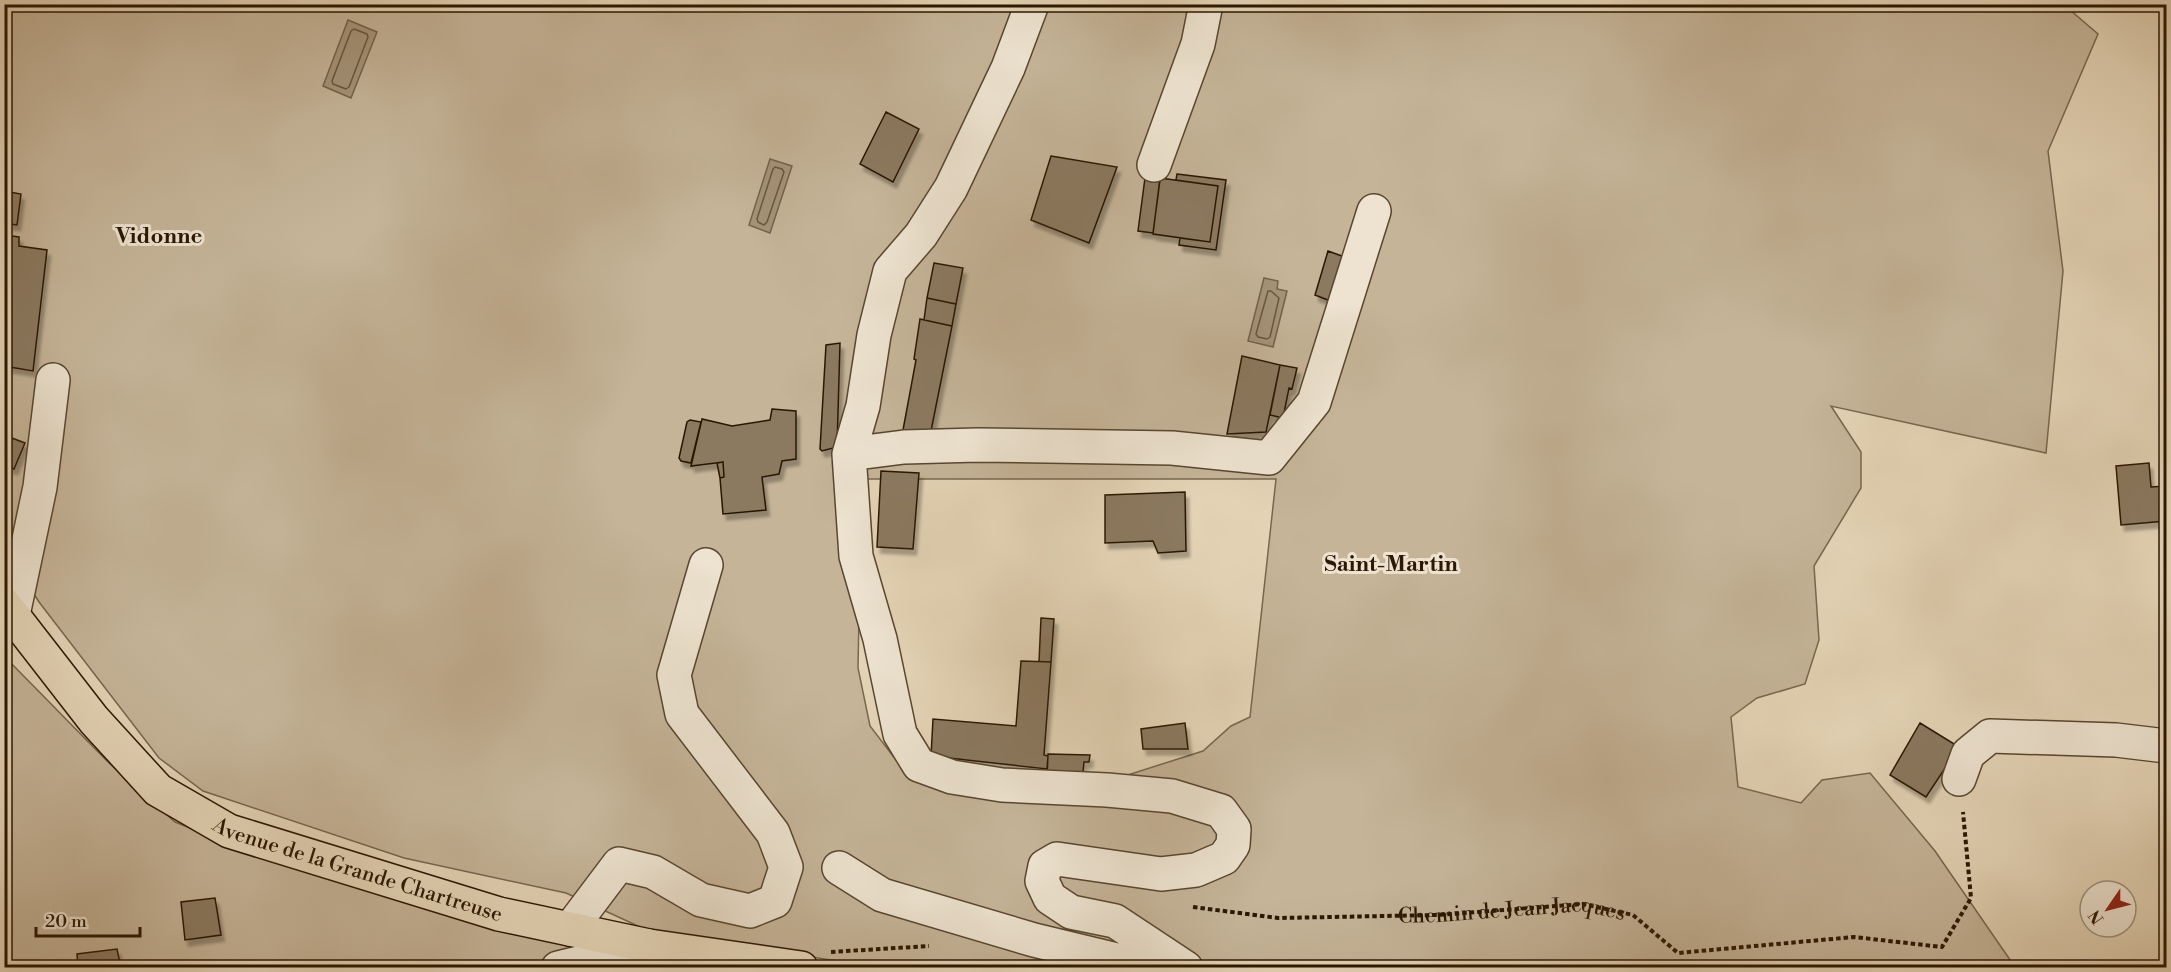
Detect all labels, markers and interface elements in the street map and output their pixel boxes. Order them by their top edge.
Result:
district label: Vidonne [115,223,202,250]
district label: Saint-Martin [1324,551,1458,578]
street label: Avenue de la Grande Chartreuse [207,812,505,928]
north arrow [2078,879,2138,939]
street label: Chemin de Jean Jacques [1398,892,1628,930]
scale bar [36,900,140,938]
text: N [2085,906,2108,928]
text: 20 m [45,910,87,933]

